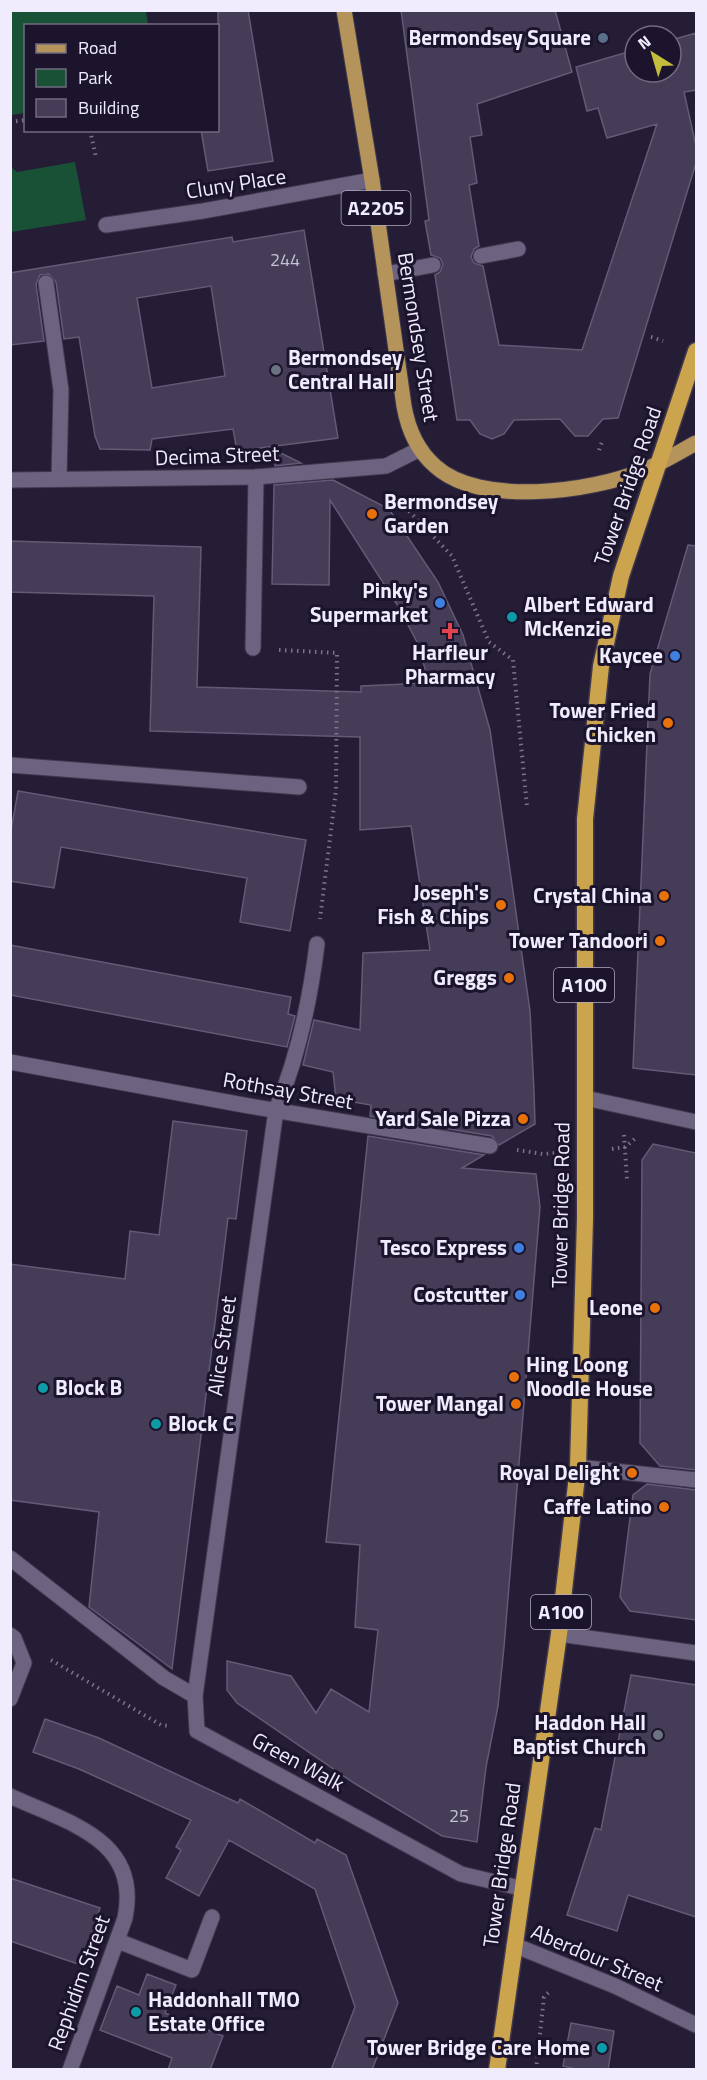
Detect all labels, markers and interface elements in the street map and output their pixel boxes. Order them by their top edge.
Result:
place label: Bermondsey Square [408,21,591,53]
legend [24,24,219,132]
north arrow [623,24,683,84]
text: N [632,29,656,55]
marker: Bermondsey Square [596,31,610,45]
text: Road [78,34,117,61]
text: Park [78,64,113,91]
text: Building [78,94,139,121]
street label: Cluny Place [184,159,288,207]
road number: A2205 [342,191,410,225]
house number: 244 [270,246,300,273]
street label: Bermondsey Street [390,250,448,424]
place label: Bermondsey Central Hall [288,341,403,397]
marker: Bermondsey Central Hall [269,363,283,377]
street label: Tower Bridge Road [585,402,669,569]
street label: Decima Street [154,437,280,473]
place label: Bermondsey Garden [384,485,499,541]
marker: Bermondsey Garden [365,507,379,521]
place label: Pinky's Supermarket [310,574,428,630]
place label: Albert Edward McKenzie [524,588,654,644]
marker: Pinky's Supermarket [433,596,447,610]
marker: Albert Edward McKenzie [505,610,519,624]
marker: Harfleur Pharmacy [443,624,457,638]
place label: Harfleur Pharmacy [405,636,496,692]
place label: Kaycee [599,639,663,671]
marker: Kaycee [668,649,682,663]
place label: Tower Fried Chicken [550,694,656,750]
marker: Tower Fried Chicken [661,716,675,730]
place label: Joseph's Fish & Chips [377,876,489,932]
place label: Crystal China [533,879,652,911]
marker: Crystal China [657,889,671,903]
marker: Joseph's Fish & Chips [494,898,508,912]
place label: Tower Tandoori [509,924,648,956]
marker: Tower Tandoori [653,934,667,948]
place label: Greggs [433,961,497,993]
road number: A100 [554,968,614,1002]
marker: Greggs [502,971,516,985]
street label: Rothsay Street [221,1063,356,1117]
place label: Yard Sale Pizza [375,1102,511,1134]
marker: Yard Sale Pizza [516,1112,530,1126]
street label: Tower Bridge Road [543,1122,577,1288]
place label: Tesco Express [380,1231,507,1263]
marker: Tesco Express [512,1241,526,1255]
place label: Costcutter [413,1278,508,1310]
marker: Costcutter [513,1288,527,1302]
place label: Leone [589,1291,643,1323]
street label: Alice Street [198,1293,244,1398]
marker: Leone [648,1301,662,1315]
place label: Hing Loong Noodle House [526,1348,653,1404]
marker: Hing Loong Noodle House [507,1370,521,1384]
place label: Block B [55,1371,122,1403]
marker: Block B [36,1381,50,1395]
place label: Tower Mangal [376,1387,504,1419]
marker: Tower Mangal [509,1397,523,1411]
place label: Block C [168,1407,234,1439]
marker: Block C [149,1417,163,1431]
place label: Royal Delight [499,1456,620,1488]
marker: Royal Delight [625,1466,639,1480]
place label: Caffe Latino [543,1490,652,1522]
marker: Caffe Latino [657,1500,671,1514]
road number: A100 [531,1595,591,1629]
place label: Haddon Hall Baptist Church [512,1706,646,1762]
street label: Green Walk [246,1723,350,1799]
marker: Haddon Hall Baptist Church [651,1728,665,1742]
street label: Tower Bridge Road [474,1780,528,1949]
house number: 25 [449,1802,469,1829]
street label: Rephidim Street [39,1910,118,2055]
street label: Aberdour Street [526,1915,669,2000]
place label: Haddonhall TMO Estate Office [148,1983,300,2039]
marker: Haddonhall TMO Estate Office [129,2005,143,2019]
place label: Tower Bridge Care Home [367,2031,590,2063]
marker: Tower Bridge Care Home [595,2041,609,2055]

